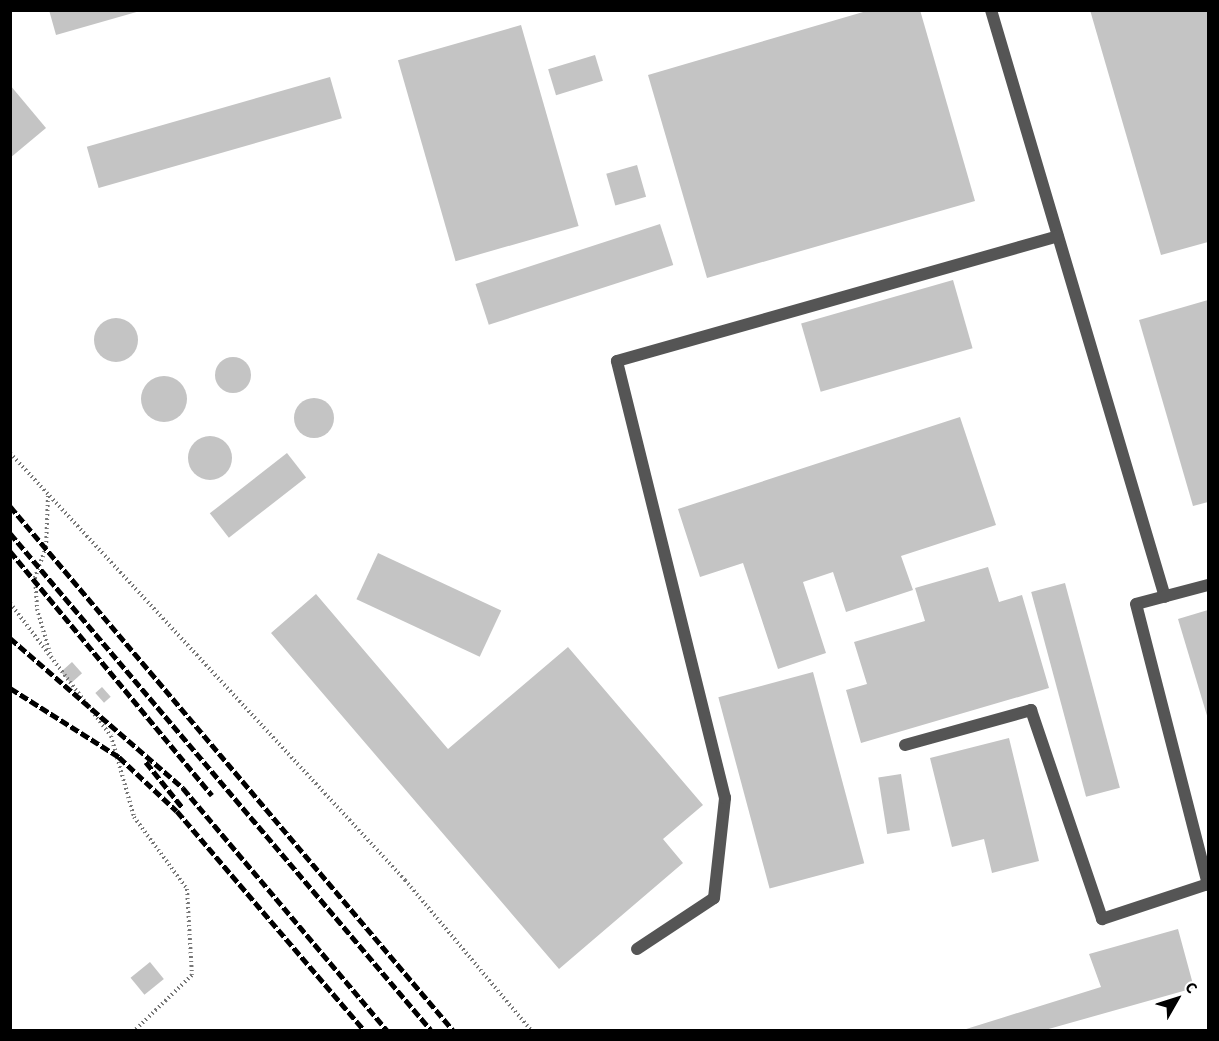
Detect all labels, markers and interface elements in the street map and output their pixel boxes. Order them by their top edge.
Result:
north arrow [1147,969,1207,1029]
text: С [1180,977,1202,998]

